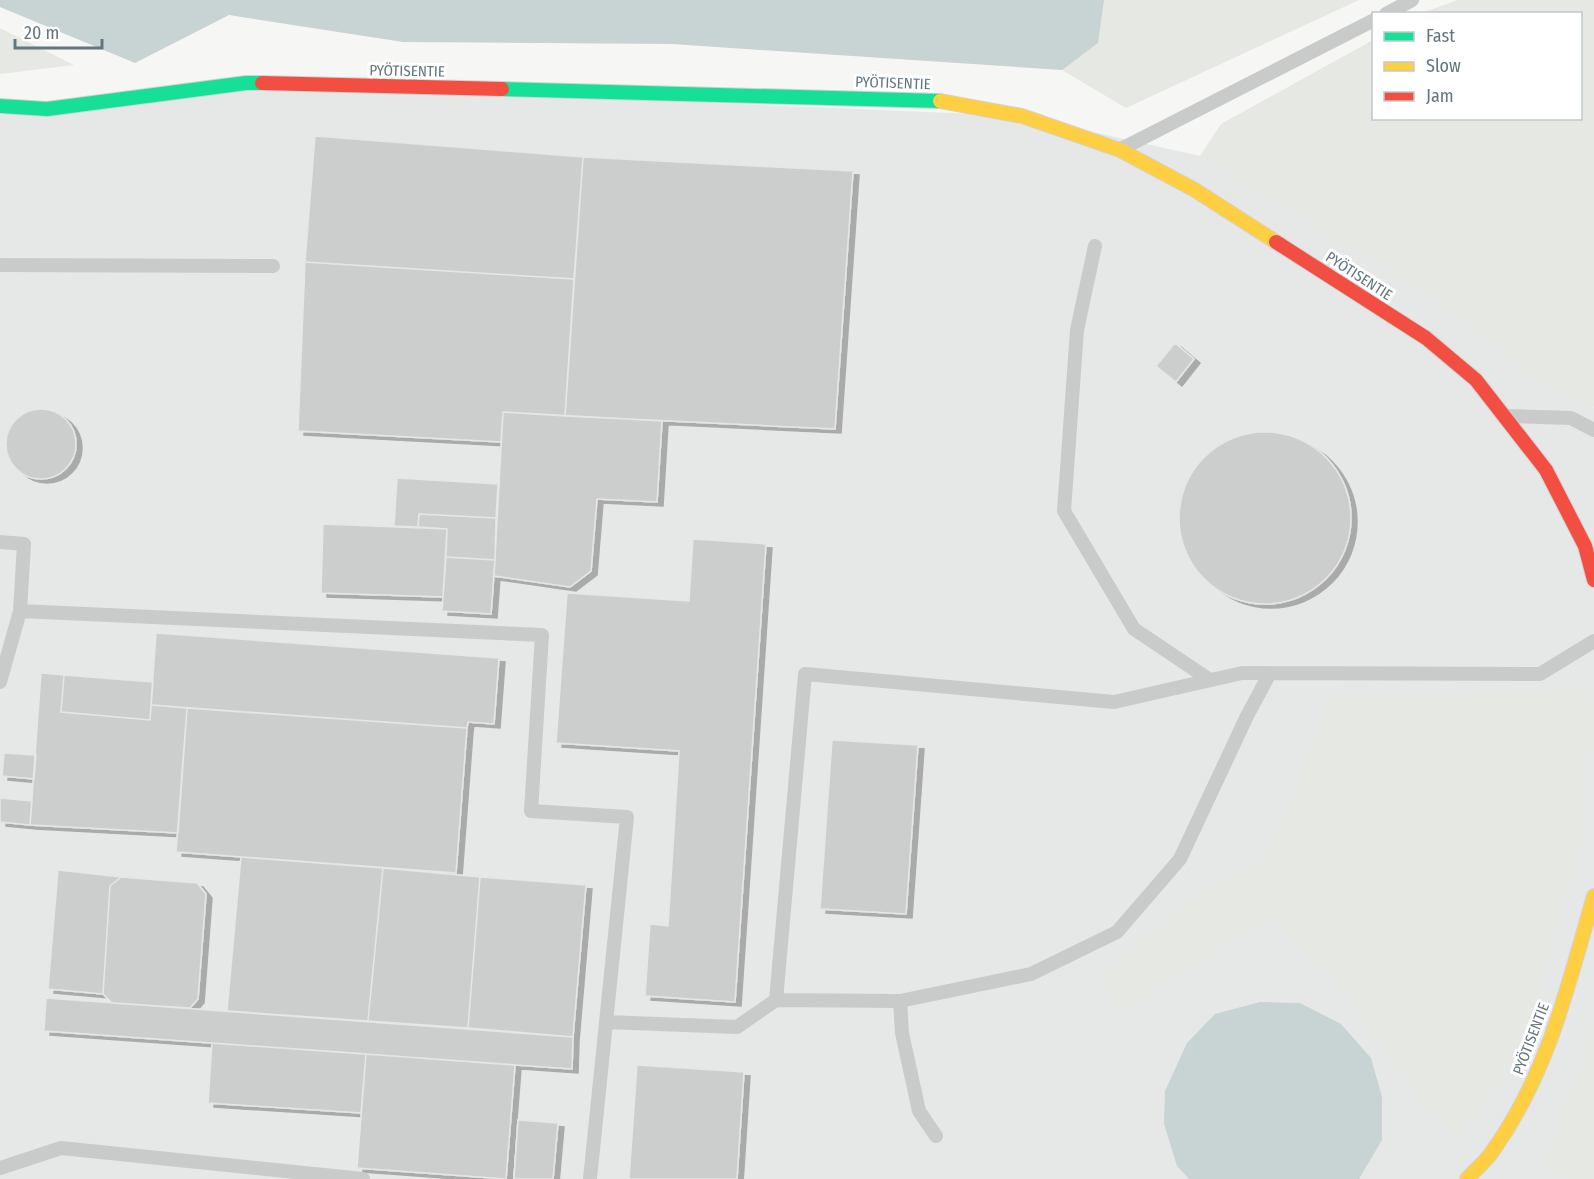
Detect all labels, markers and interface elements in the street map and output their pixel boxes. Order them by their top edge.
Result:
scale bar [15,12,102,50]
legend [1372,12,1582,120]
text: 20 m [24,22,59,44]
text: Fast [1426,25,1455,47]
text: Slow [1426,55,1461,77]
street label: PYÖTISENTIE [369,61,445,81]
street label: PYÖTISENTIE [855,73,931,93]
text: Jam [1426,85,1454,107]
street label: PYÖTISENTIE [1322,248,1396,304]
street label: PYÖTISENTIE [1509,1001,1553,1077]

